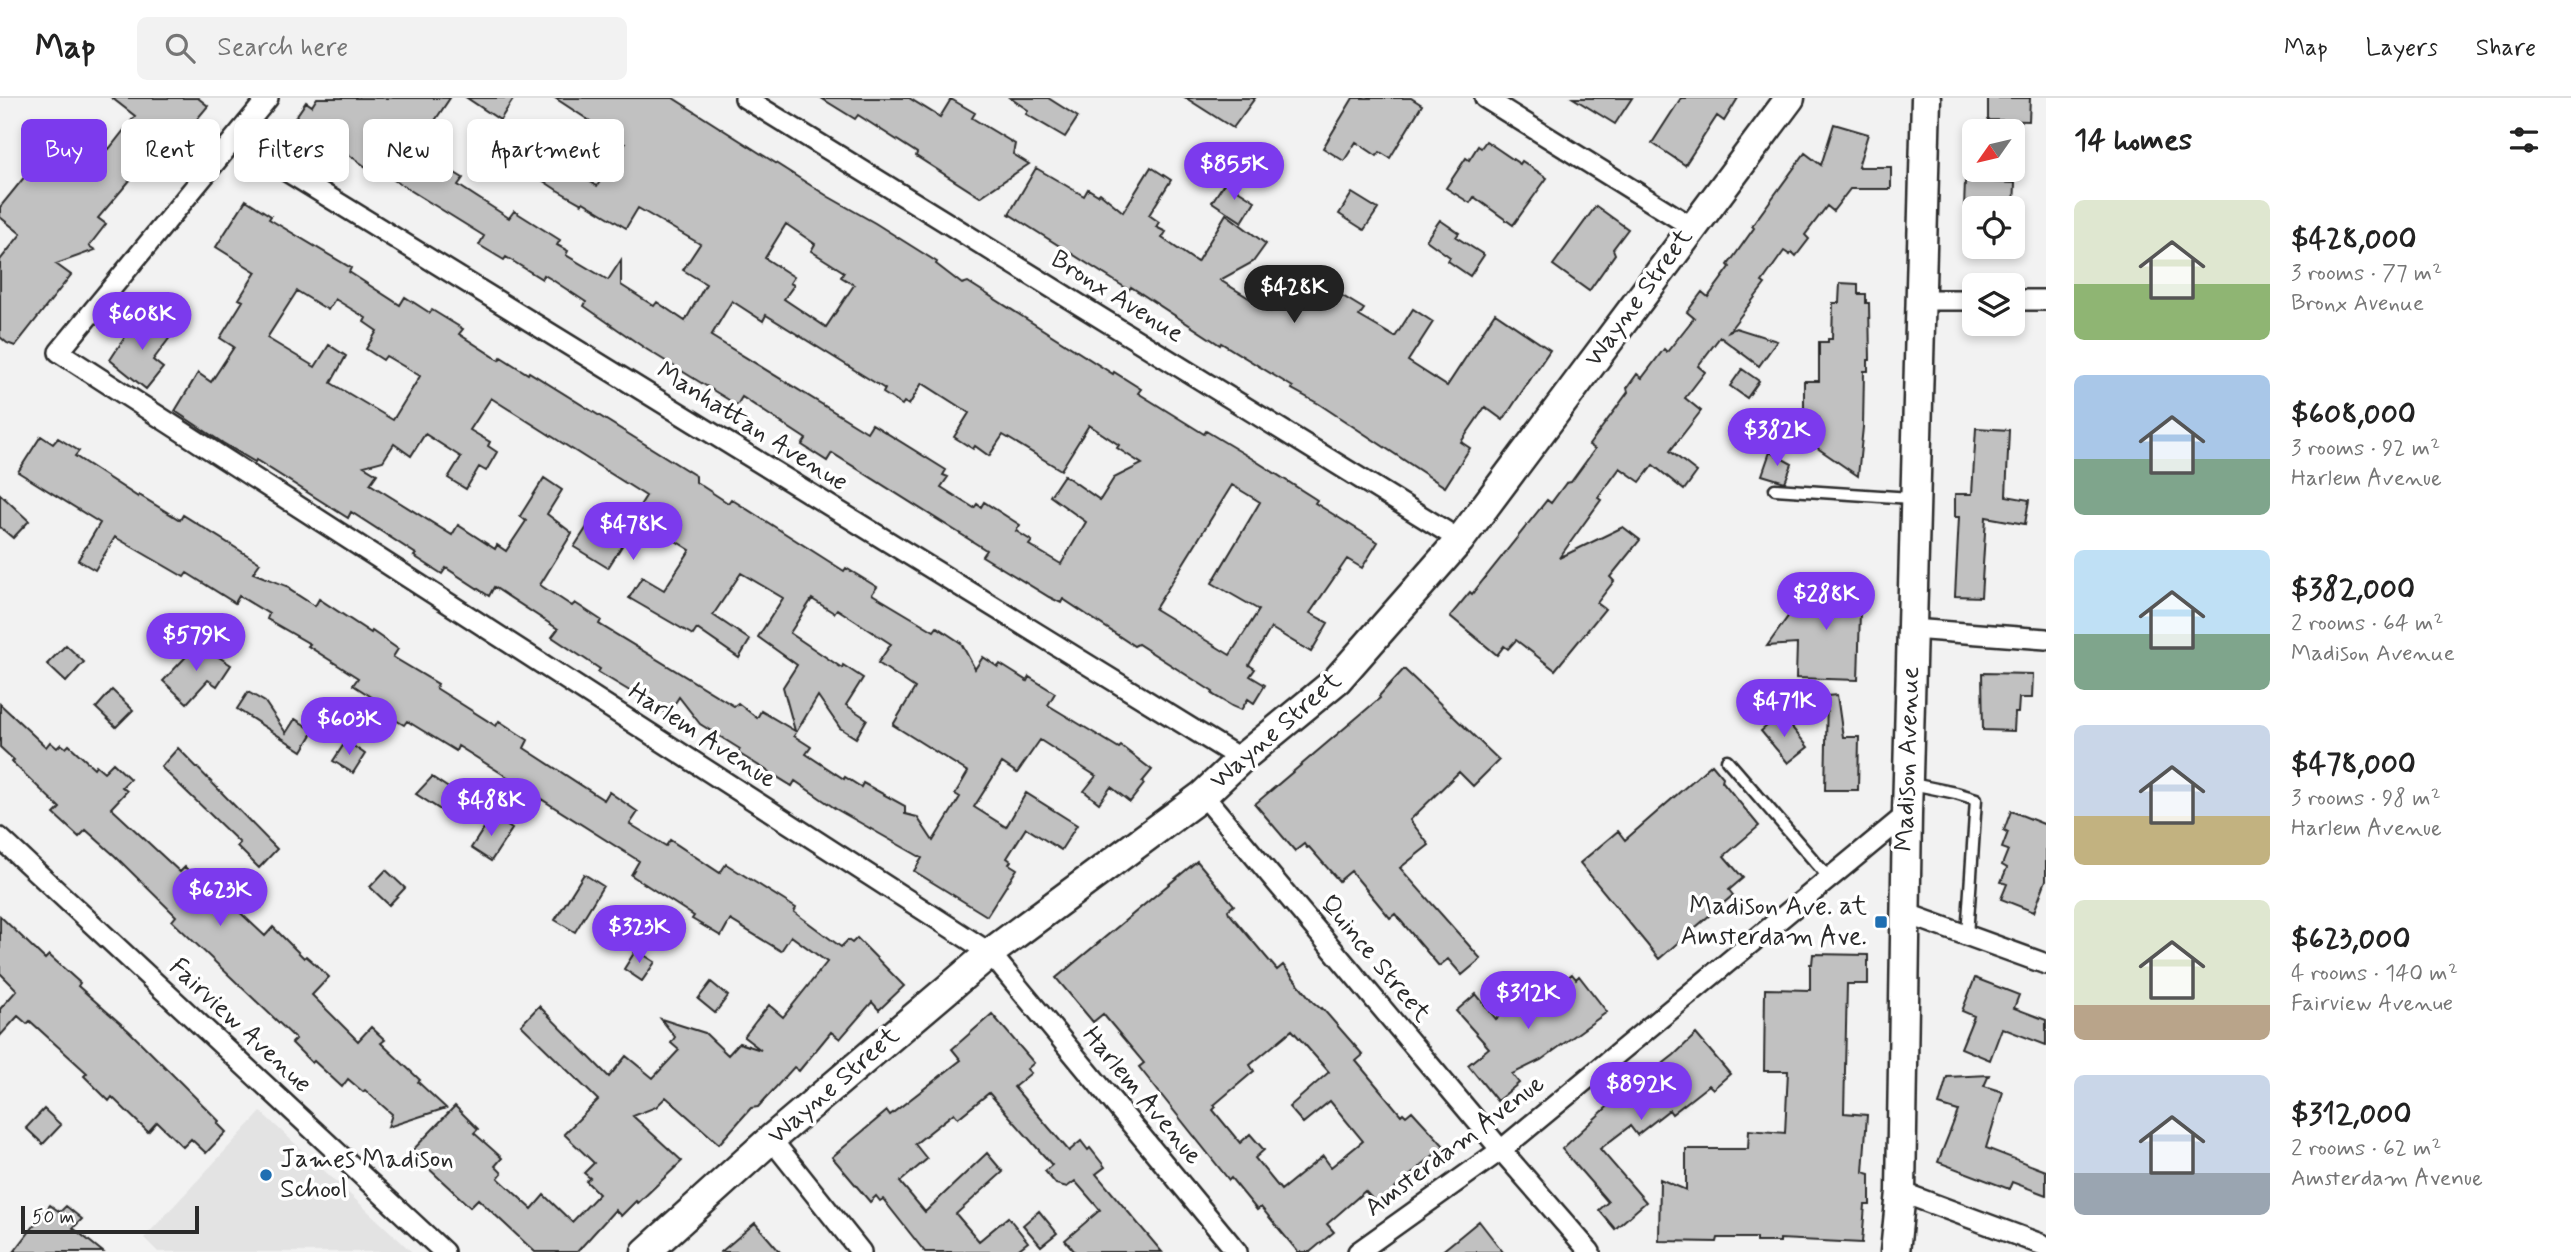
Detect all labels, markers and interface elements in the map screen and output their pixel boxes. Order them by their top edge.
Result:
search box [137,17,627,80]
text: Map [35,26,95,70]
icon: search [161,29,199,67]
text: Search here [217,31,348,65]
text: Map [2284,33,2328,64]
text: Layers [2366,33,2438,64]
text: Share [2476,33,2536,64]
chip: Buy [21,119,107,182]
chip: Rent [121,119,220,182]
chip: Filters [234,119,349,182]
chip: New [363,119,453,182]
chip: Apartment [467,119,624,182]
north arrow [1962,119,2025,182]
map controls [1962,119,2025,336]
text: 14 homes [2074,121,2192,160]
icon: filters [2505,121,2543,159]
pin: $855K [1185,142,1283,202]
text: $855K [1200,150,1268,180]
button: locate [1962,196,2025,259]
text: $428,000 [2291,220,2417,259]
street label: Wayne Street [1577,222,1701,374]
icon: home [2130,228,2214,312]
street label: Bronx Avenue [1044,243,1190,351]
text: 3 rooms · 77 m² [2291,259,2442,289]
pin: $428K [1245,266,1343,325]
text: $428K [1260,273,1328,303]
button: layers [1962,273,2025,336]
text: Bronx Avenue [2291,289,2424,319]
pin: $608K [93,292,191,352]
text: $608K [108,300,176,330]
street label: Manhattan Avenue [650,354,854,500]
text: $608,000 [2291,395,2416,434]
icon: home [2130,403,2214,487]
pin: $382K [1728,408,1826,468]
text: $382K [1744,416,1810,446]
text: 3 rooms · 92 m² [2291,434,2440,464]
text: Harlem Avenue [2291,464,2442,494]
pin: $478K [584,503,682,562]
text: $478K [599,510,667,540]
text: $382,000 [2291,570,2415,609]
pin: $288K [1777,573,1875,632]
icon: home [2130,578,2214,662]
text: $288K [1793,580,1859,610]
text: 2 rooms · 64 m² [2291,609,2443,639]
pin: $579K [147,614,245,673]
text: $579K [162,621,230,651]
text: Madison Avenue [2291,639,2455,669]
street label: Wayne Street [1203,664,1349,798]
street label: Madison Avenue [1888,666,1928,852]
street label: Harlem Avenue [621,675,783,797]
pin: $471K [1735,680,1833,739]
text: $471K [1752,687,1816,717]
pin: $603K [300,698,398,757]
text: $603K [317,705,381,735]
text: $478,000 [2291,745,2416,784]
icon: home [2130,753,2214,837]
pin: $488K [442,778,540,838]
text: 3 rooms · 98 m² [2291,784,2441,814]
text: $488K [457,786,525,816]
text: Harlem Avenue [2291,814,2442,844]
pin: $623K [171,868,269,928]
text: $623K [188,876,252,906]
street label: Quince Street [1312,888,1438,1030]
place label: Madison Ave. at Amsterdam Ave. [1681,890,1867,954]
pin: $323K [590,906,688,965]
text: $323K [608,913,670,943]
marker: Madison Ave. at Amsterdam Ave. [1873,914,1889,930]
text: $623,000 [2291,920,2411,959]
icon: home [2130,928,2214,1012]
street label: Fairview Avenue [161,951,319,1101]
text: 4 rooms · 140 m² [2291,959,2458,989]
pin: $312K [1479,972,1577,1031]
text: $312K [1496,979,1560,1009]
text: Fairview Avenue [2291,989,2453,1019]
street label: Wayne Street [761,1019,907,1153]
street label: Harlem Avenue [1074,1020,1210,1172]
pin: $892K [1592,1062,1690,1122]
street label: Amsterdam Avenue [1358,1067,1552,1225]
text: $892K [1606,1070,1676,1100]
text: $312,000 [2291,1095,2411,1134]
icon: home [2130,1103,2214,1187]
text: 2 rooms · 62 m² [2291,1134,2442,1164]
place label: James Madison School [280,1143,454,1207]
text: Amsterdam Avenue [2291,1164,2483,1194]
marker: James Madison School [258,1167,274,1183]
scale bar [21,1203,200,1235]
text: 50 m [32,1205,75,1230]

